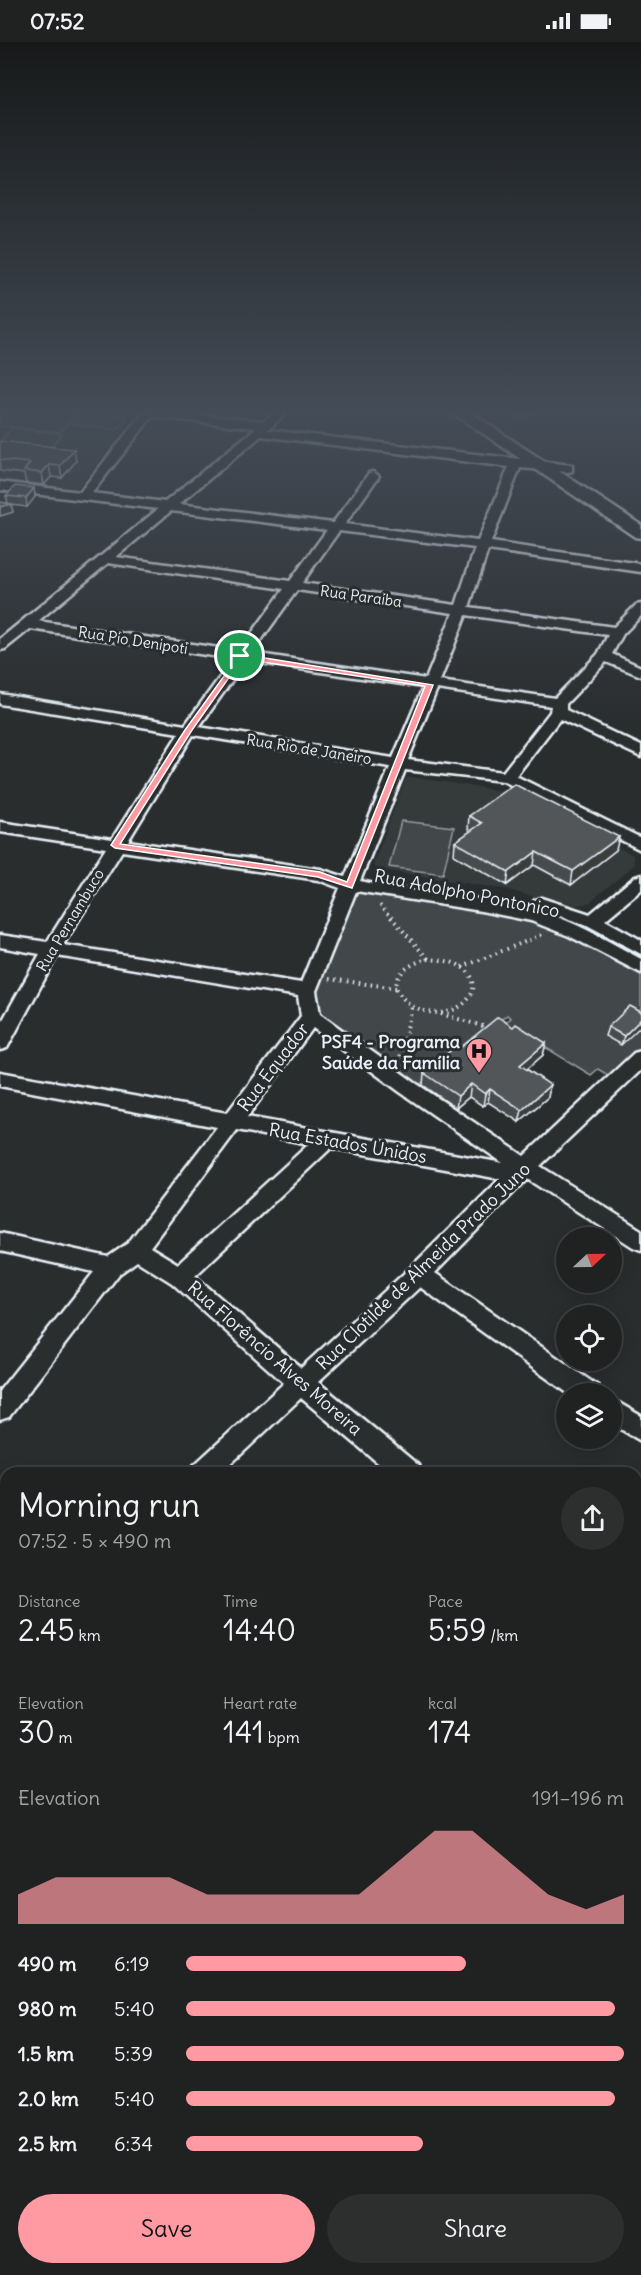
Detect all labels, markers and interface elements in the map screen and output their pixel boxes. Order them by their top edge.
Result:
text: 07:52 [30,7,85,35]
street label: Rua Paraíba [319,581,403,611]
street label: Rua Pio Denipoti [77,622,189,658]
pin [214,630,265,681]
icon: arrive [223,639,256,672]
street label: Rua Rio de Janeiro [245,730,373,768]
street label: Rua Adolpho Pontonico [372,864,562,922]
street label: Rua Pernambuco [32,865,108,975]
street label: Rua Equador [232,1018,314,1116]
place label: PSF4 - Programa Saúde da Família [321,1030,460,1074]
hospital icon: PSF4 - Programa Saúde da Família [464,1036,494,1074]
street label: Rua Estados Unidos [267,1118,429,1168]
street label: Rua Clotilde de Almeida Prado Juno [311,1157,535,1375]
north arrow [556,1227,622,1293]
map controls [556,1227,622,1449]
street label: Rua Florêncio Alves Moreira [183,1276,367,1440]
button: locate [556,1305,622,1371]
button: layers [556,1383,622,1449]
text: Morning run [18,1484,200,1526]
button: share [561,1487,624,1550]
text: 07:52 · 5 × 490 m [18,1528,171,1553]
text: Distance [18,1591,80,1611]
text: Time [223,1591,258,1611]
text: Pace [428,1591,463,1611]
text: 2.45 [18,1611,75,1649]
text: 14:40 [223,1611,296,1649]
text: 5:59 [428,1611,487,1649]
text: km [75,1625,101,1645]
text: /km [487,1625,518,1645]
text: Elevation [18,1693,84,1713]
text: Heart rate [223,1693,297,1713]
text: kcal [428,1693,457,1713]
text: 30 [18,1713,55,1751]
text: 141 [223,1713,264,1751]
text: 174 [428,1713,471,1751]
text: m [55,1727,73,1747]
text: bpm [264,1727,300,1747]
text: Elevation [18,1785,100,1810]
text: 191–196 m [532,1785,624,1810]
text: 490 m [18,1951,77,1976]
text: 6:19 [114,1951,150,1976]
text: 980 m [18,1996,76,2021]
text: 5:40 [114,1996,155,2021]
text: 1.5 km [18,2041,74,2066]
text: 5:39 [114,2041,153,2066]
text: 2.0 km [18,2086,79,2111]
text: 5:40 [114,2086,155,2111]
text: 2.5 km [18,2131,77,2156]
text: 6:34 [114,2131,153,2156]
button: Save [18,2194,315,2263]
button: Share [327,2194,624,2263]

